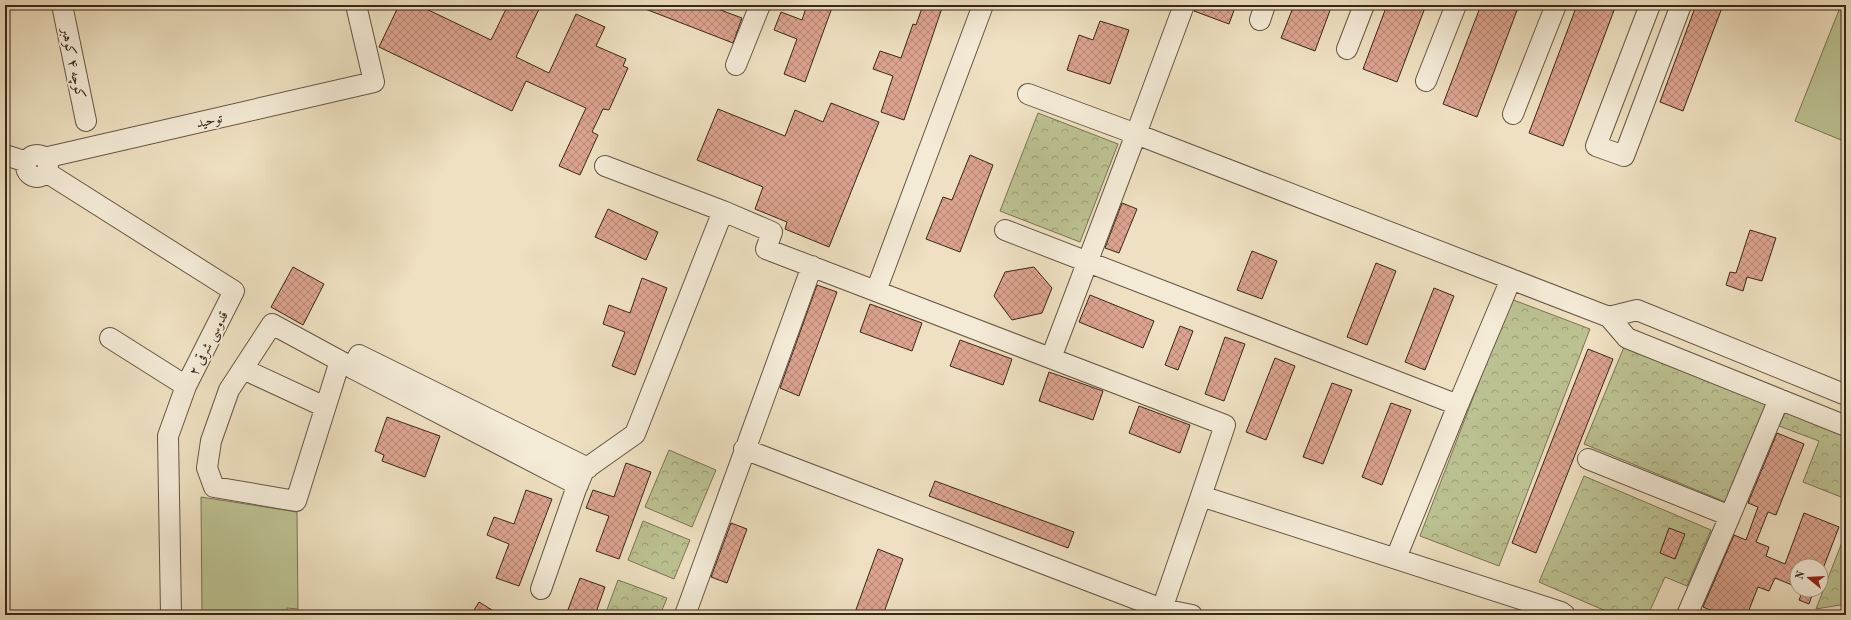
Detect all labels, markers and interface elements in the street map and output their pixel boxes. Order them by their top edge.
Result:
street label: کوچه ۴ کوهبر [56,25,87,100]
street label: توحید [195,111,224,132]
street label: قدوسی شرقی ۲ [187,309,233,379]
north arrow [1789,558,1829,598]
text: N [1794,569,1808,581]

